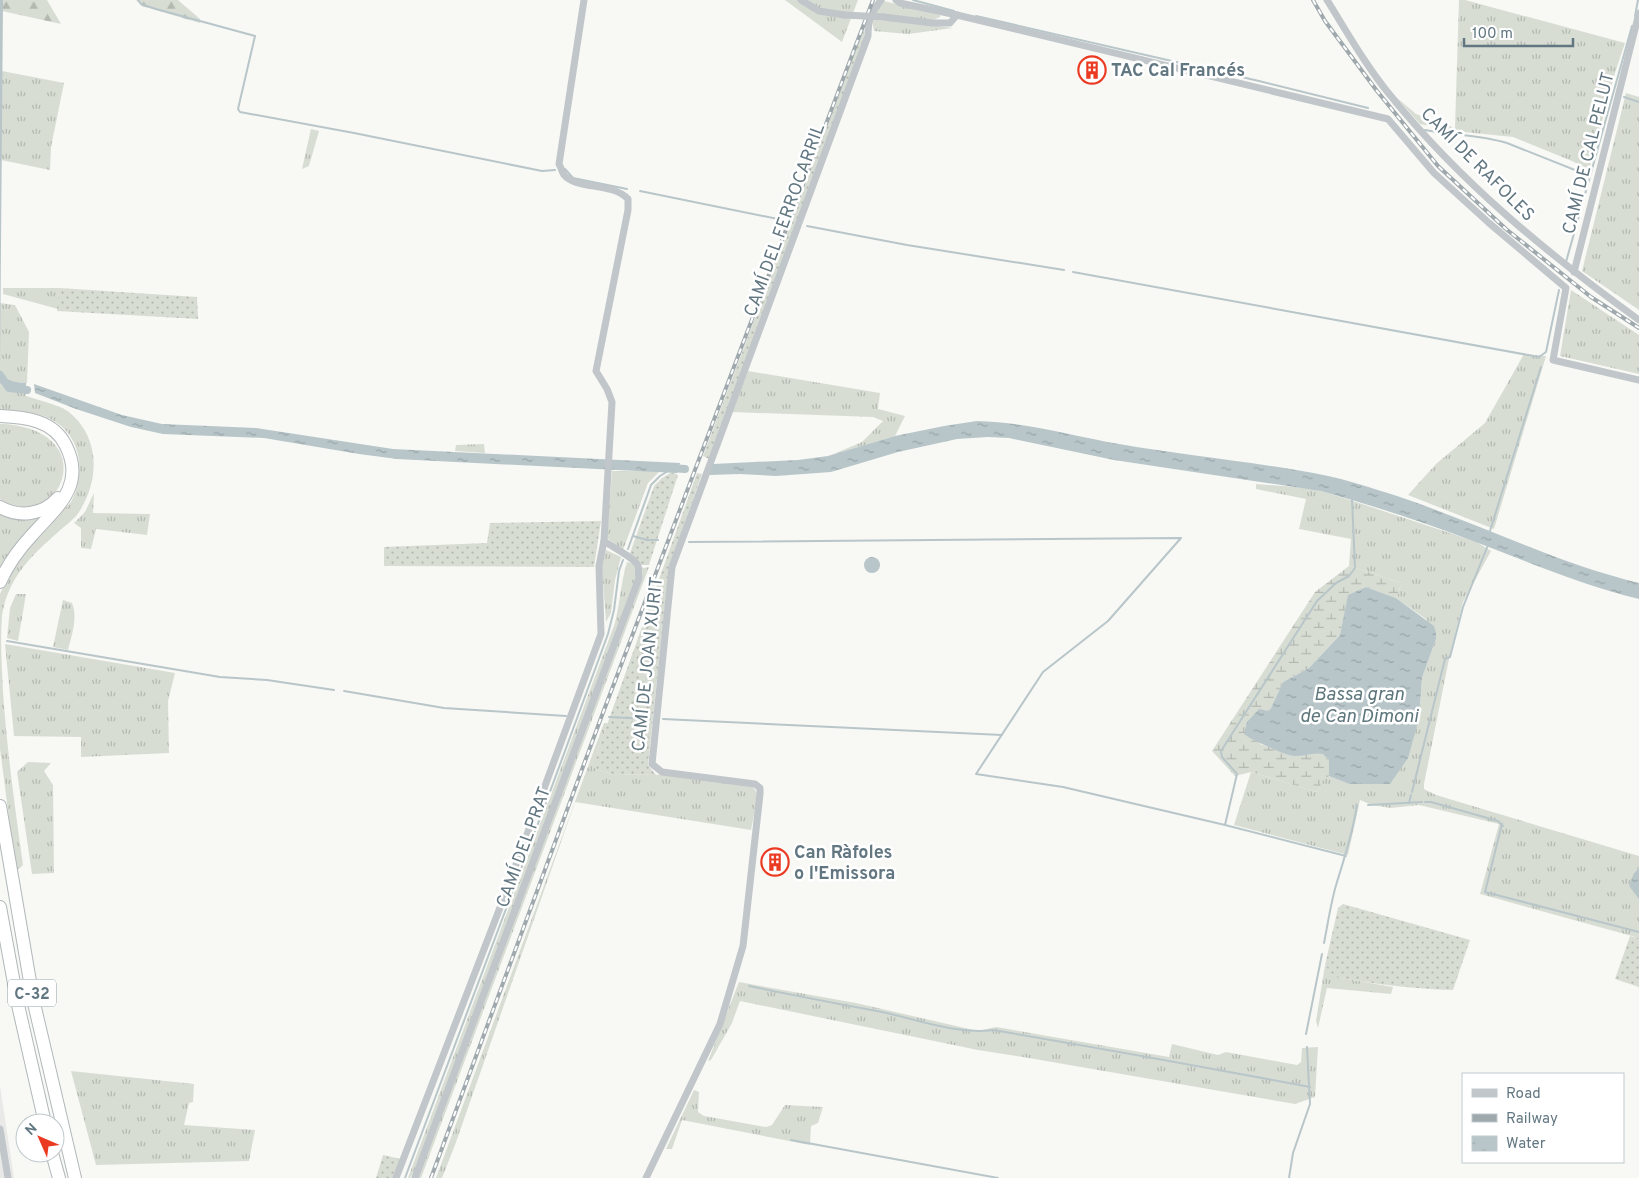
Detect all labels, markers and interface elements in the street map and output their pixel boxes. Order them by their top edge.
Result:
scale bar [1464,15,1573,47]
text: 100 m [1472,25,1513,44]
building icon: TAC Cal Francés [1077,55,1107,85]
place label: TAC Cal Francés [1111,60,1245,83]
street label: CAMÍ DE CAL PELUT [1556,70,1621,237]
street label: CAMÍ DE RAFOLES [1415,102,1540,227]
street label: CAMÍ DEL FERROCARRIL [738,120,831,320]
street label: CAMÍ DE JOAN XURIT [626,575,669,753]
water label: Bassa gran de Can Dimoni [1300,683,1420,729]
street label: CAMÍ DEL PRAT [490,783,557,911]
place label: Can Ràfoles o l'Emissora [794,842,895,886]
building icon: Can Ràfoles o l'Emissora [760,847,790,877]
road number: C-32 [8,980,56,1006]
legend [1462,1073,1624,1163]
text: Road [1506,1085,1541,1104]
text: Railway [1506,1110,1558,1129]
north arrow [15,1113,65,1163]
text: N [22,1120,41,1139]
text: Water [1506,1135,1546,1154]

